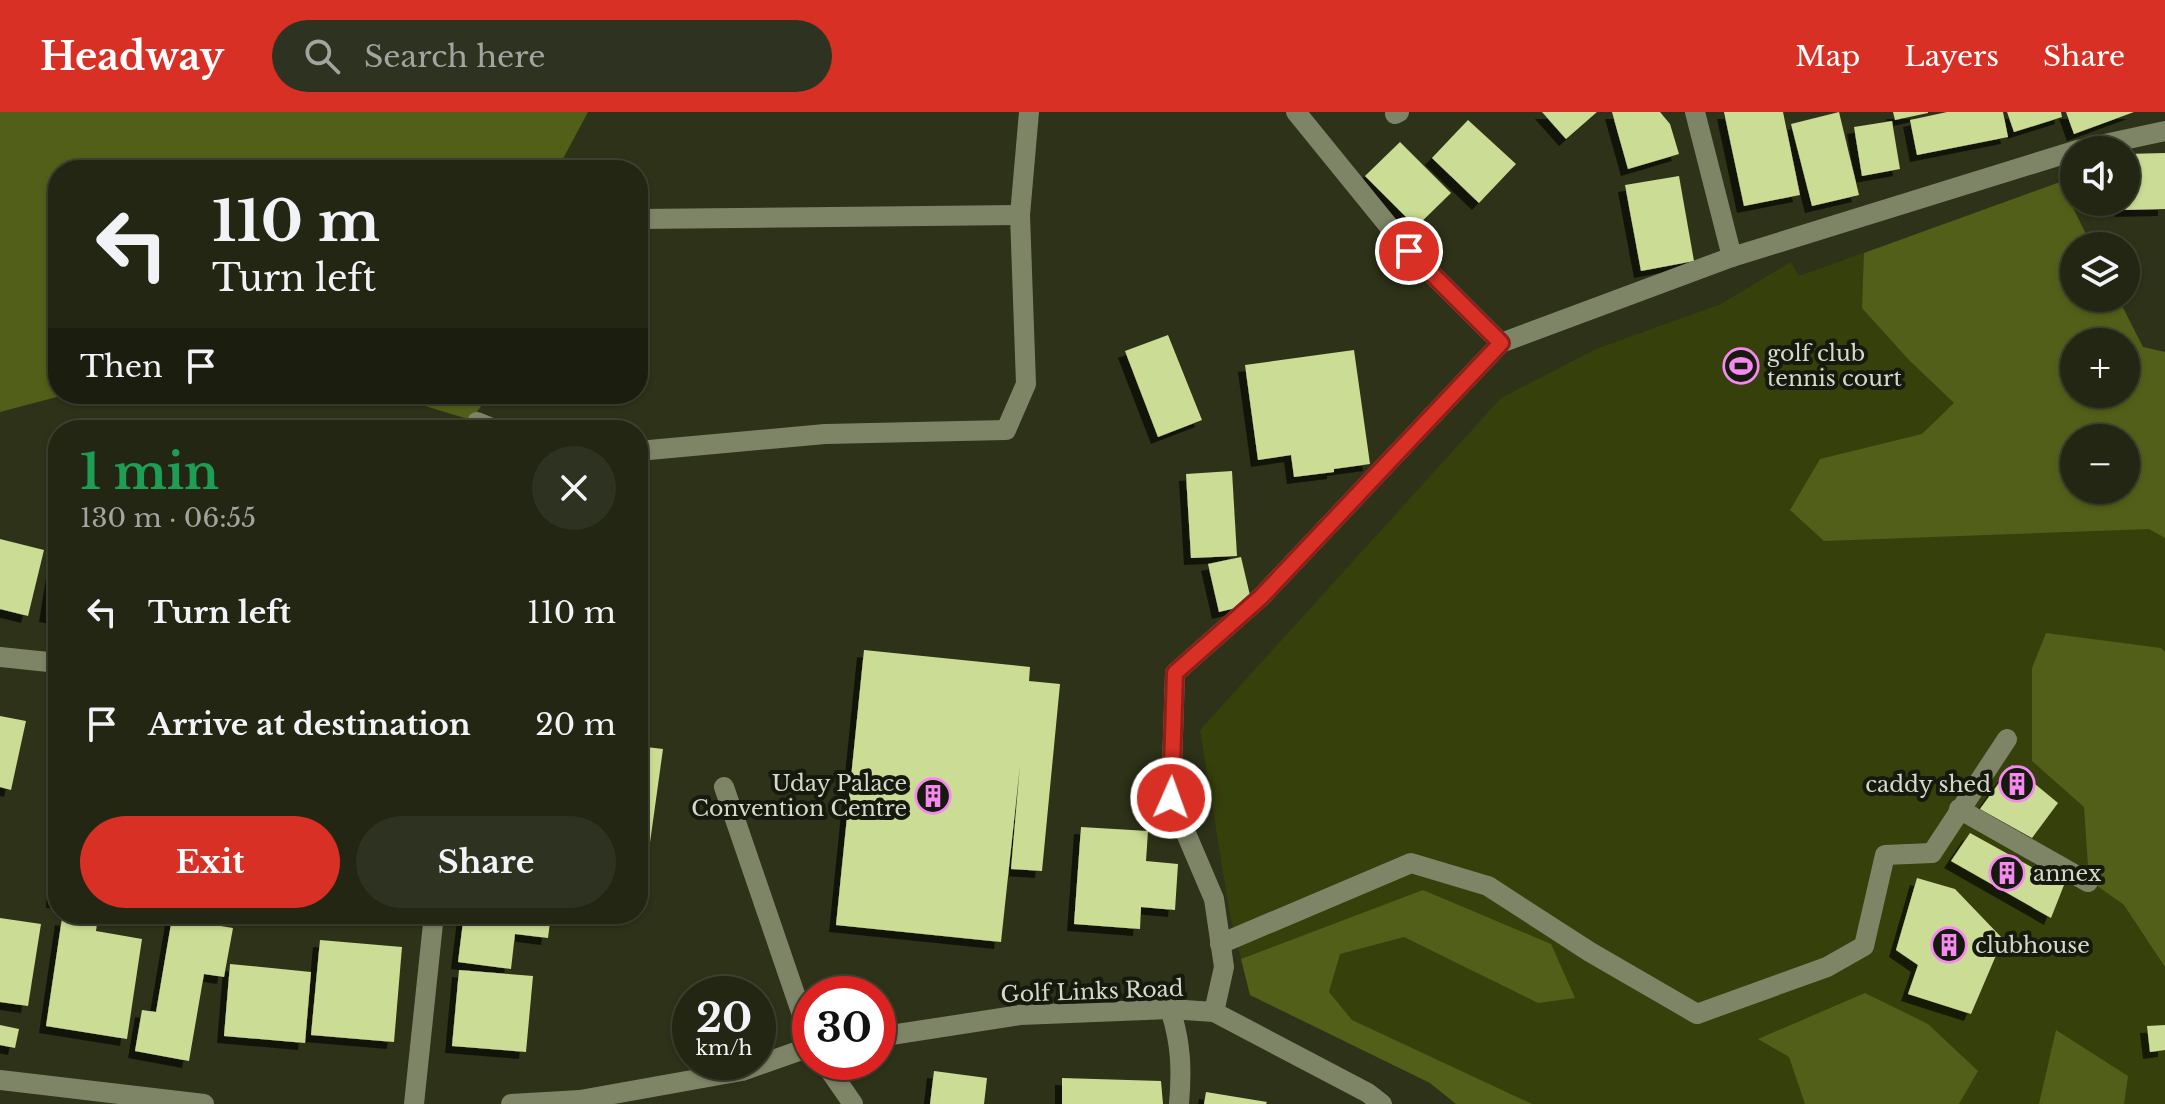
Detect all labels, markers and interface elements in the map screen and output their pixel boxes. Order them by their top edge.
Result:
search box [272,20,832,92]
text: Headway [40,33,224,80]
icon: search [300,34,344,78]
text: Search here [364,38,545,75]
text: Map [1795,39,1860,74]
text: Layers [1904,39,1999,74]
text: Share [2043,39,2125,74]
map controls [2060,136,2140,504]
button: sound [2060,136,2140,216]
text: 110 m [212,187,380,256]
icon: left [80,192,184,296]
pin [1375,217,1443,285]
icon: arrive [1387,229,1431,273]
button: layers [2060,232,2140,312]
text: Turn left [212,256,376,301]
button: + [2060,328,2140,408]
place label: golf club tennis court [1767,340,1902,392]
icon: arrive [179,344,223,388]
sports icon: golf club tennis court [1722,347,1760,385]
text: Then [80,348,163,385]
button: − [2060,424,2140,504]
text: 1 min [80,442,219,502]
button: close [532,446,616,530]
text: 130 m · 06:55 [80,502,256,534]
icon: left [80,590,124,634]
text: Turn left [148,594,291,631]
text: 110 m [527,594,616,631]
icon: arrive [80,702,124,746]
text: Arrive at destination [148,706,471,743]
text: 20 m [535,706,616,743]
position arrow [1129,756,1213,840]
building icon: caddy shed [1998,765,2036,803]
place label: Uday Palace Convention Centre [691,770,907,822]
place label: caddy shed [1865,771,1991,798]
building icon: Uday Palace Convention Centre [914,777,952,815]
button: Exit [80,816,340,908]
button: Share [356,816,616,908]
building icon: annex [1988,854,2026,892]
place label: annex [2033,860,2102,887]
building icon: clubhouse [1930,926,1968,964]
place label: clubhouse [1975,932,2090,959]
street label: Golf Links Road [1000,975,1184,1008]
speed limit sign: 30 [792,976,896,1080]
text: 20 [696,993,752,1043]
text: km/h [696,1036,752,1060]

